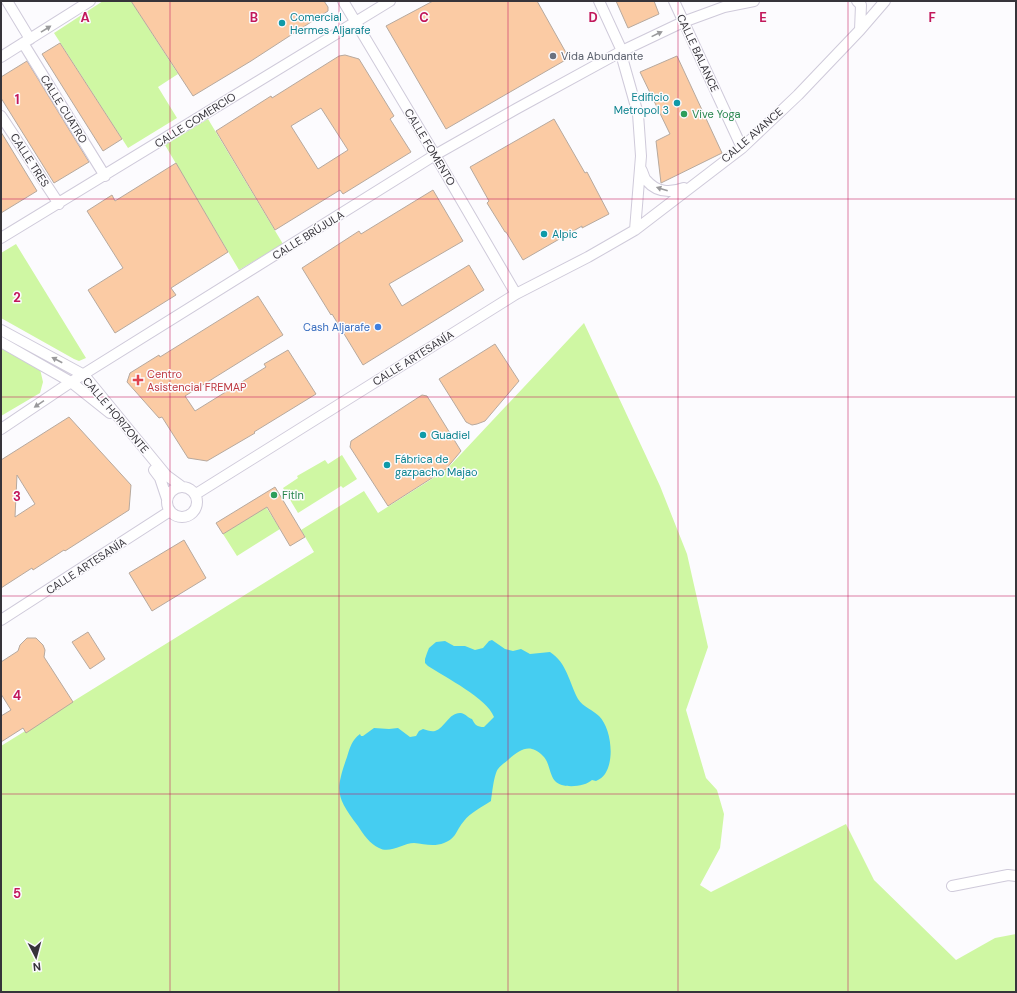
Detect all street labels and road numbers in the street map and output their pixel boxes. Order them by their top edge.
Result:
street label: CALLE BALANCE [674,12,722,94]
street label: CALLE CUATRO [37,72,91,146]
street label: CALLE COMERCIO [152,89,238,151]
street label: CALLE AVANCE [718,104,786,166]
street label: CALLE FOMENTO [401,106,459,188]
street label: CALLE TRES [8,131,52,189]
street label: CALLE BRÚJULA [270,207,346,263]
street label: CALLE ARTESANÍA [370,327,456,389]
street label: CALLE HORIZONTE [80,374,152,456]
street label: CALLE ARTESANÍA [43,535,129,597]

